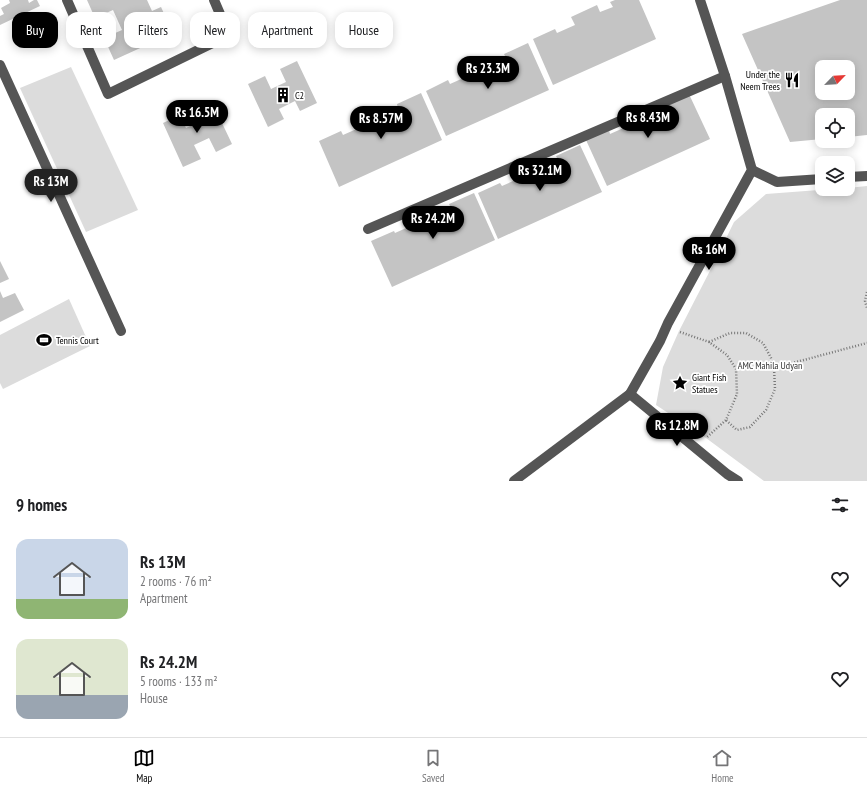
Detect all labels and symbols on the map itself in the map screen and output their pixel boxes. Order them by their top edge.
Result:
pin: Rs 23.3M [447,56,529,90]
north arrow [815,60,855,100]
place label: Under the Neem Trees [740,68,781,93]
restaurant icon: Under the Neem Trees [783,71,801,89]
building icon: C2 [274,86,292,104]
place label: C2 [295,89,304,102]
pin: Rs 16.5M [156,100,238,134]
pin: Rs 8.43M [607,105,689,139]
pin: Rs 8.57M [340,106,422,140]
pin: Rs 32.1M [499,158,581,192]
pin: Rs 13M [18,169,84,203]
pin: Rs 24.2M [392,206,474,240]
pin: Rs 16M [676,237,742,271]
sports icon: Tennis Court [35,331,53,349]
place label: Tennis Court [56,334,99,347]
park label: AMC Mahila Udyan [738,359,802,372]
place label: Giant Fish Statues [692,371,726,396]
place icon: Giant Fish Statues [671,374,689,392]
pin: Rs 12.8M [636,413,718,447]

